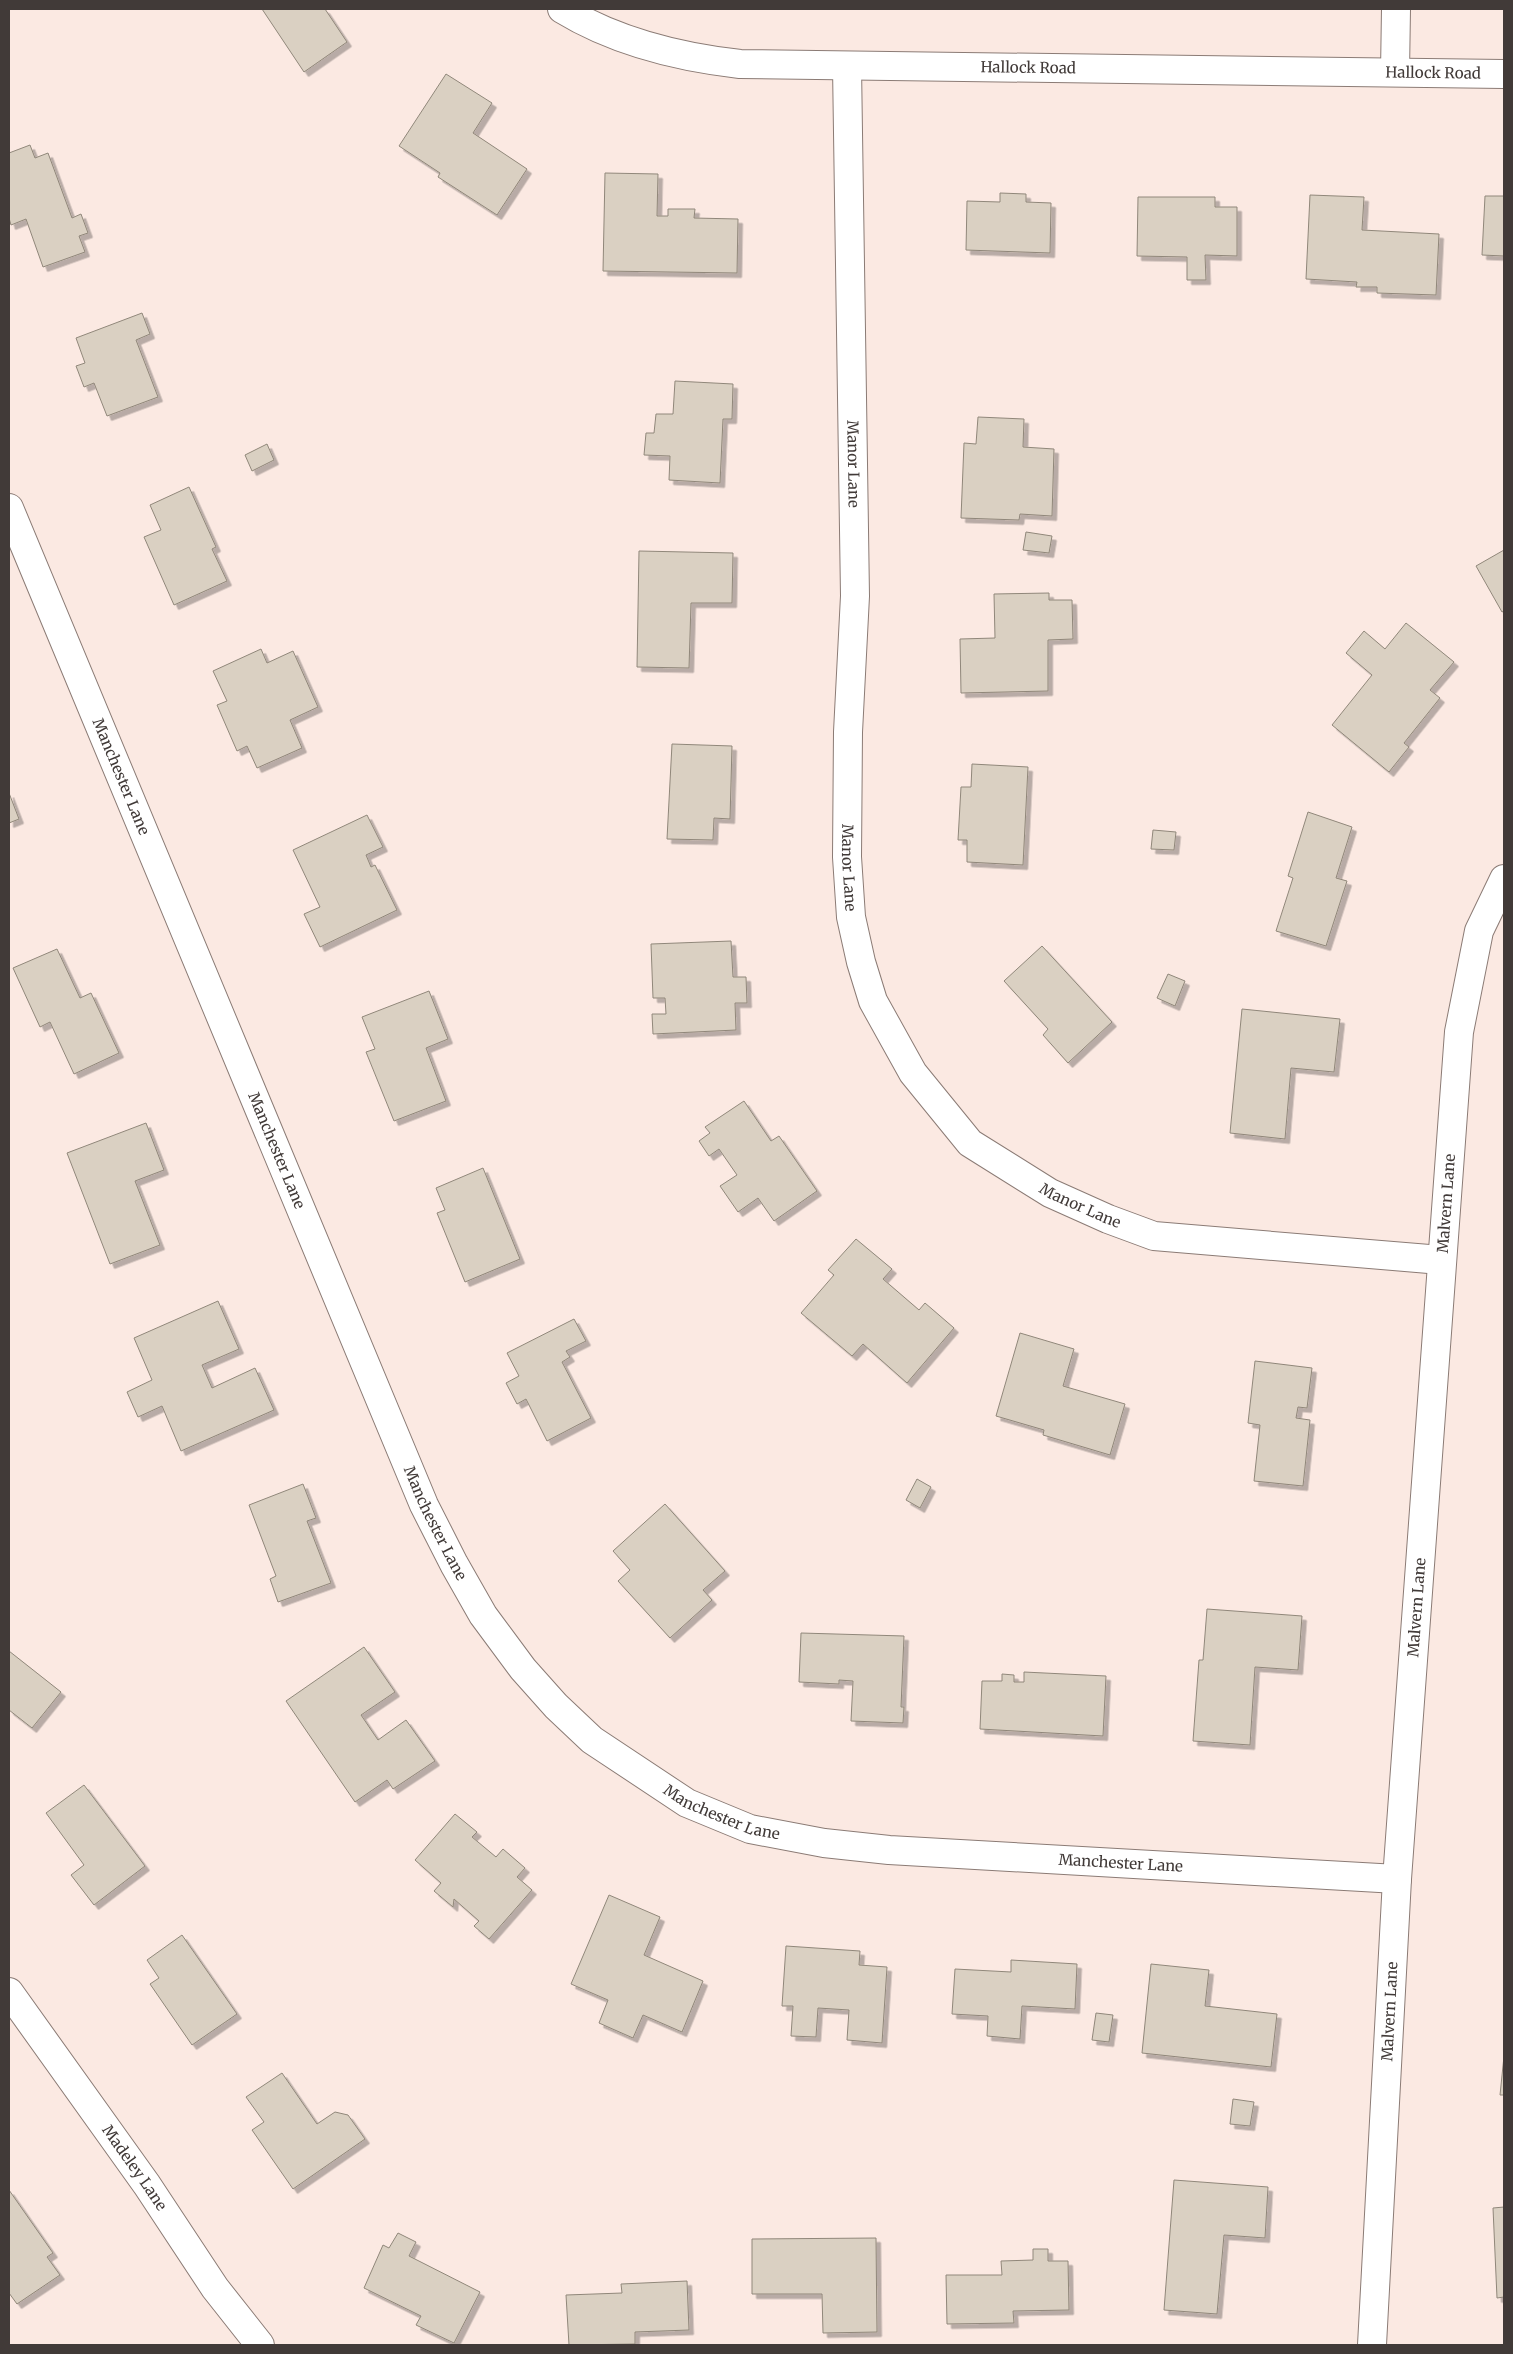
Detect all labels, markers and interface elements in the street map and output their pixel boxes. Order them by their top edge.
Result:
street label: Hallock Road [980,57,1076,77]
street label: Hallock Road [1385,62,1481,83]
street label: Manor Lane [843,420,864,508]
street label: Manchester Lane [89,715,154,838]
street label: Manor Lane [838,824,861,912]
street label: Manchester Lane [244,1089,310,1212]
street label: Malvern Lane [1433,1153,1459,1254]
street label: Manor Lane [1036,1179,1124,1232]
street label: Manchester Lane [400,1463,471,1584]
street label: Malvern Lane [1403,1557,1430,1658]
street label: Manchester Lane [660,1780,782,1843]
street label: Manchester Lane [1058,1850,1184,1876]
street label: Malvern Lane [1377,1961,1402,2062]
street label: Madeley Lane [98,2121,171,2214]

